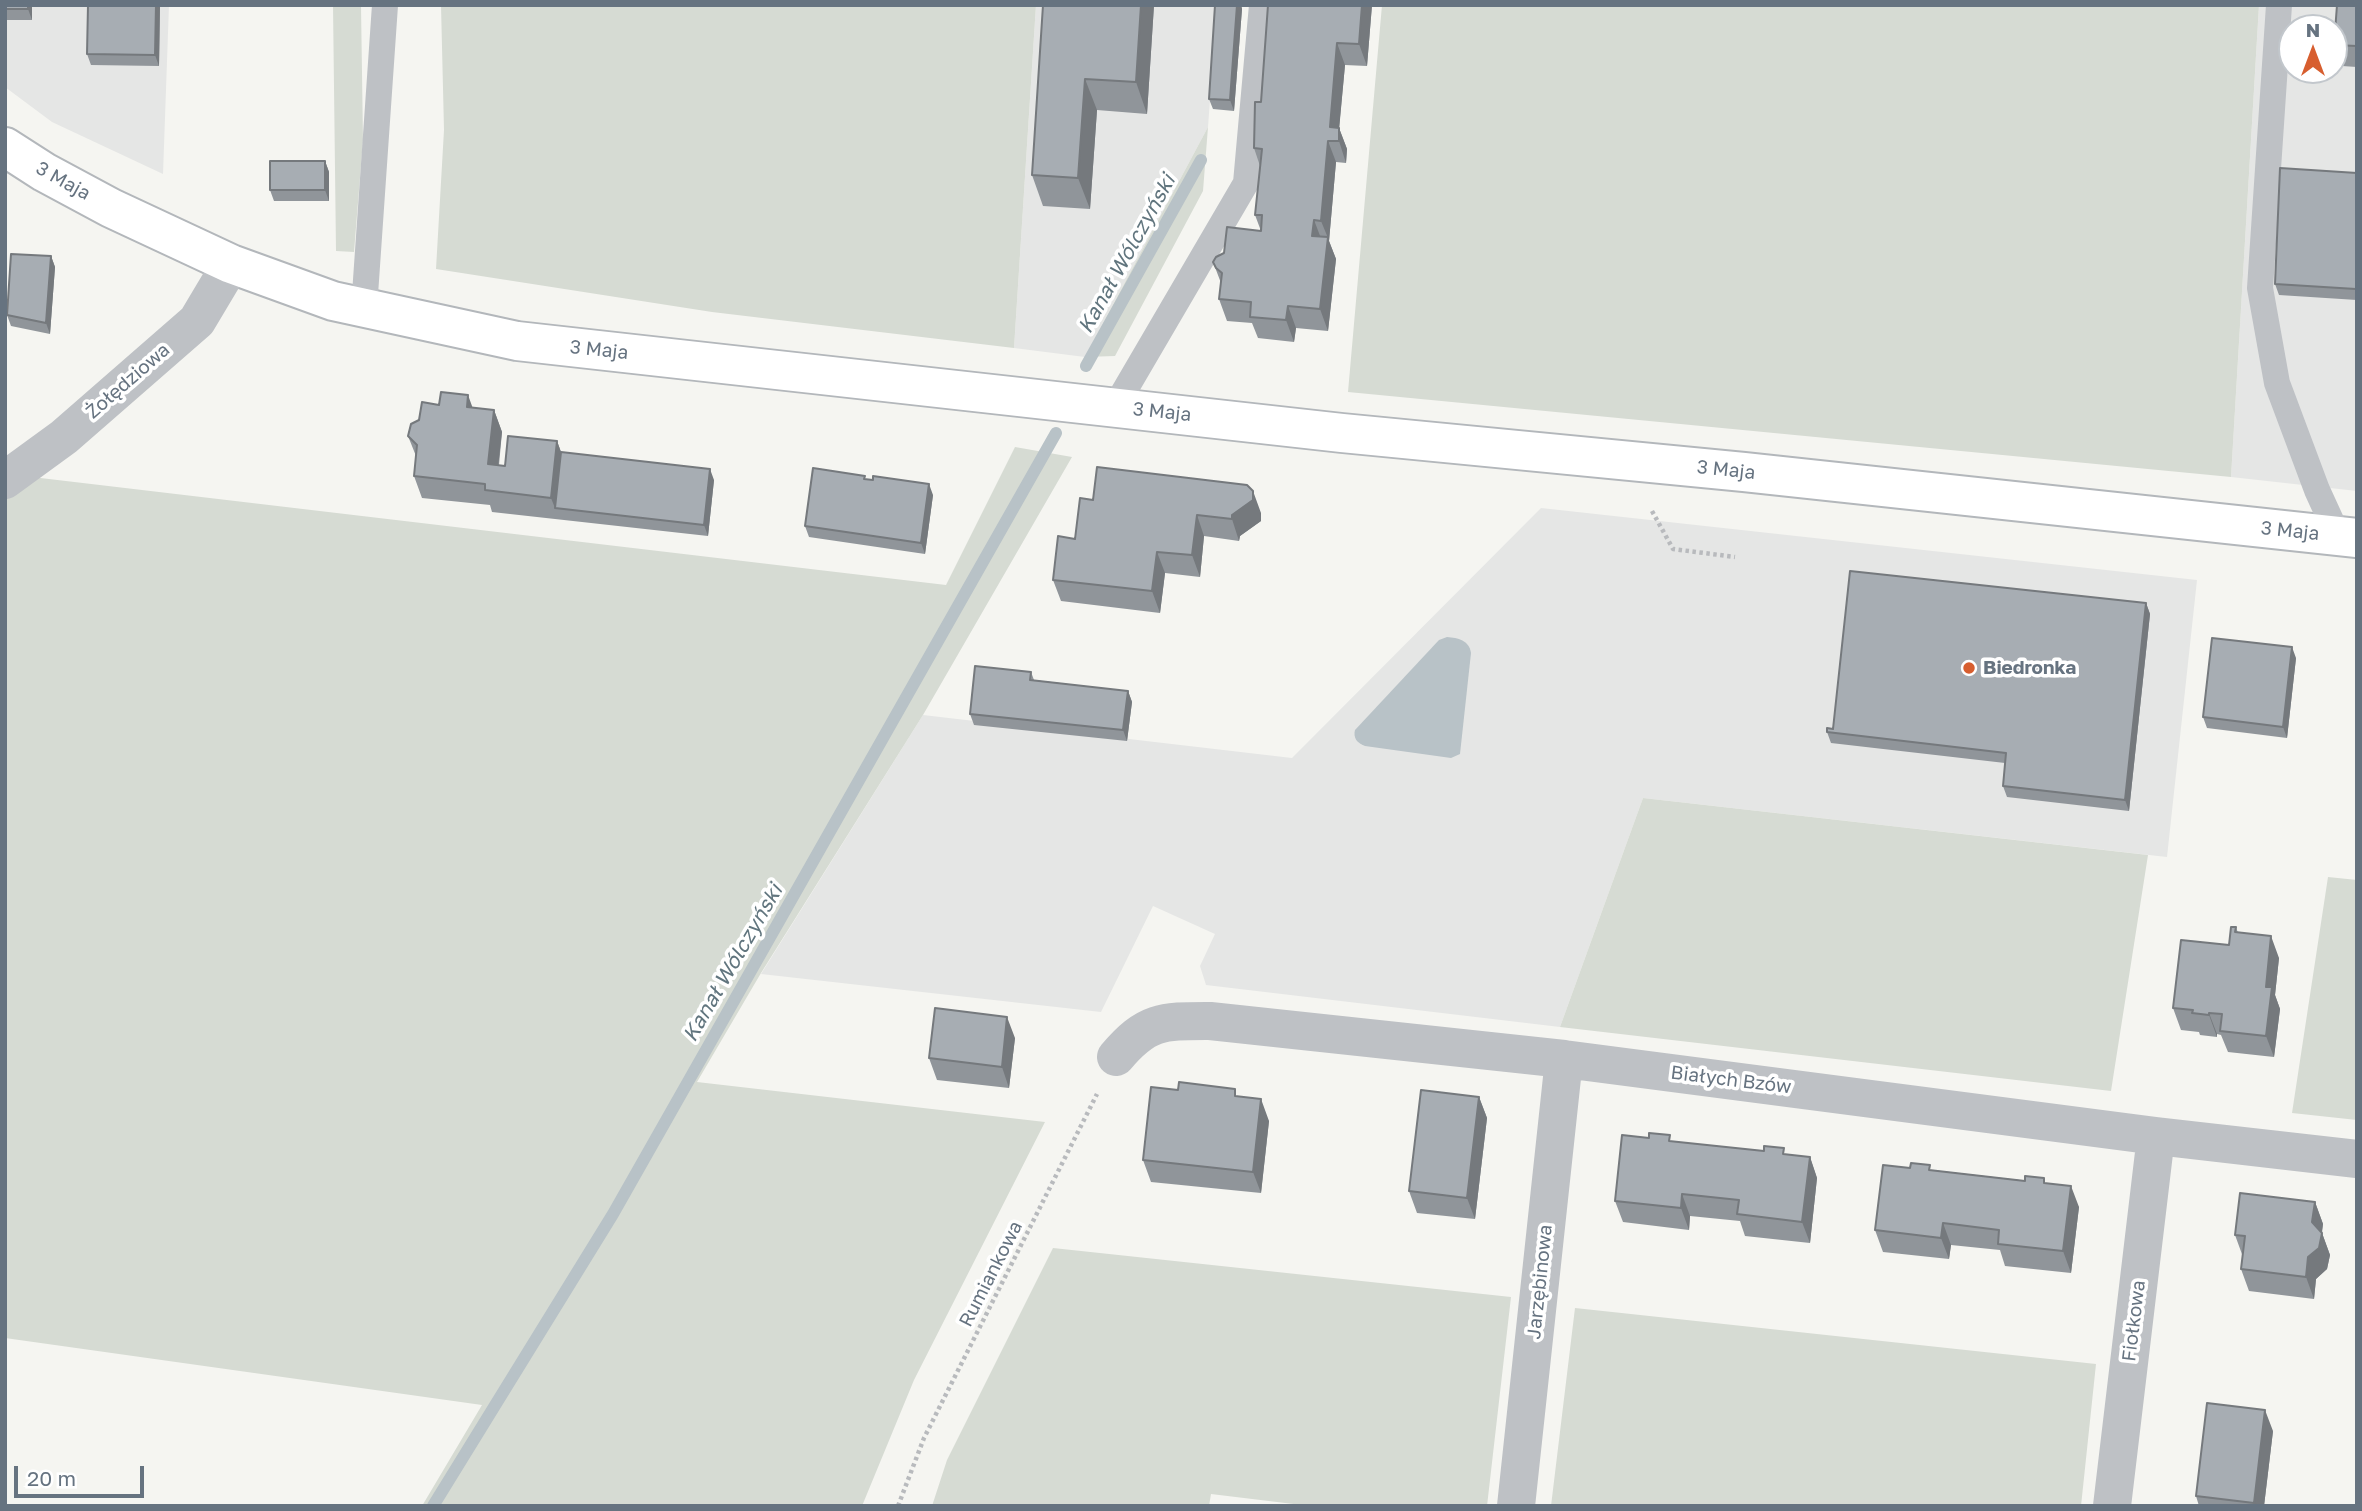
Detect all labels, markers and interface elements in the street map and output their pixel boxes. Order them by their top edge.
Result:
north arrow [2278,14,2348,84]
text: N [2306,18,2320,41]
street label: 3 Maja [32,157,94,205]
water label: Kanał Wólczyński [1073,170,1181,338]
street label: 3 Maja [569,336,629,364]
street label: Żołędziowa [82,339,174,423]
street label: 3 Maja [1132,398,1192,426]
street label: 3 Maja [1696,456,1756,484]
street label: 3 Maja [2260,517,2320,545]
place label: Biedronka [1983,657,2076,679]
marker: Biedronka [1961,660,1977,676]
water label: Kanał Wólczyński [678,880,788,1046]
street label: Białych Bzów [1669,1061,1793,1099]
street label: Rumiankowa [955,1217,1027,1331]
street label: Jarzębinowa [1523,1224,1557,1340]
street label: Fiołkowa [2118,1279,2150,1363]
scale bar [18,1452,147,1496]
text: 20 m [27,1465,76,1491]

